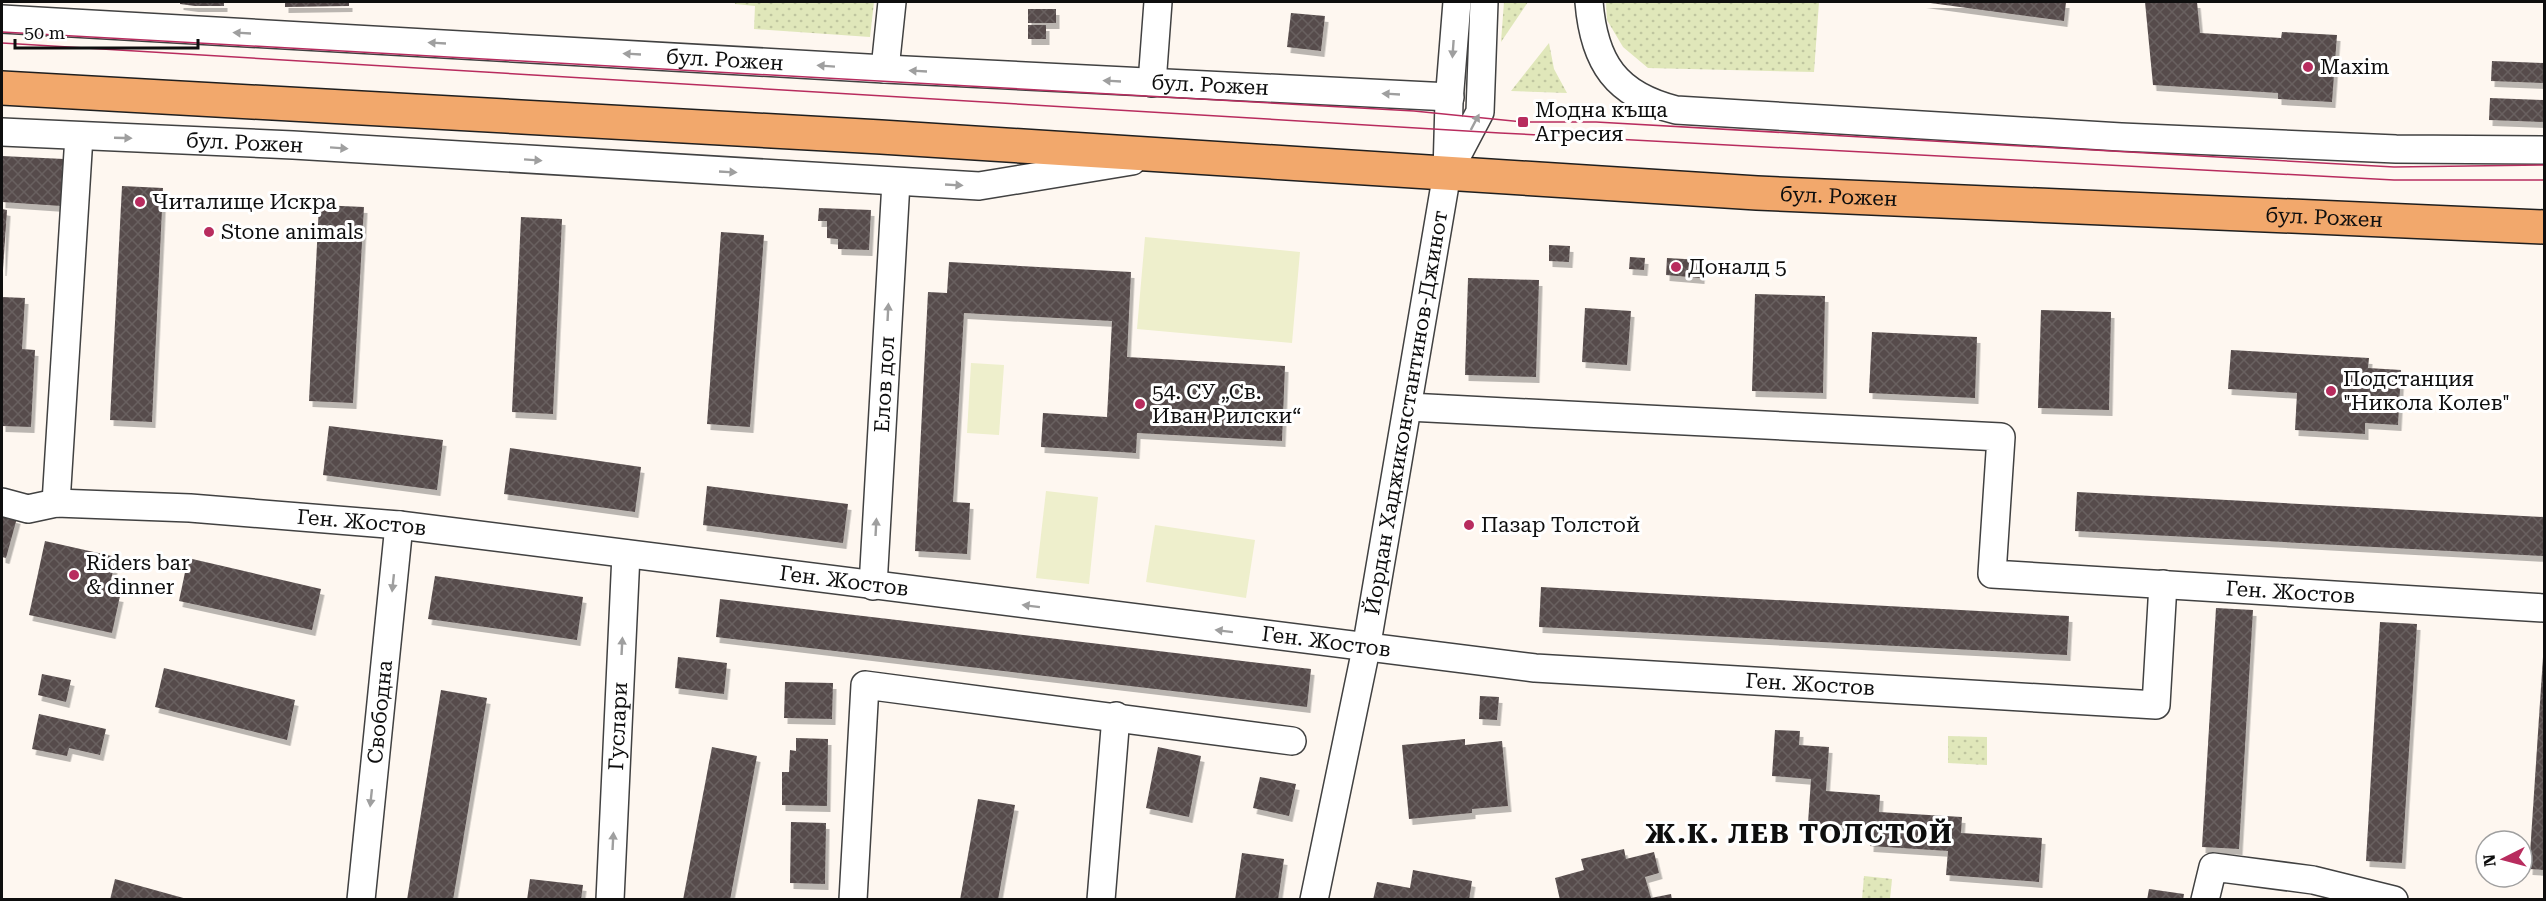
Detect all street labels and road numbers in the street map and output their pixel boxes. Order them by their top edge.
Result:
street label: бул. Рожен [666,45,784,75]
street label: бул. Рожен [1151,70,1269,100]
street label: бул. Рожен [186,128,304,158]
street label: бул. Рожен [1780,182,1898,211]
street label: бул. Рожен [2265,203,2383,232]
street label: Йордан Хаджиконстантинов-Джинот [1360,208,1452,617]
street label: Елов дол [870,335,899,433]
street label: Ген. Жостов [296,505,428,540]
street label: Ген. Жостов [778,561,910,601]
street label: Ген. Жостов [2225,576,2356,608]
street label: Ген. Жостов [1260,622,1392,662]
street label: Свободна [363,658,397,765]
street label: Ген. Жостов [1745,669,1876,700]
street label: Гуслари [604,681,632,771]

